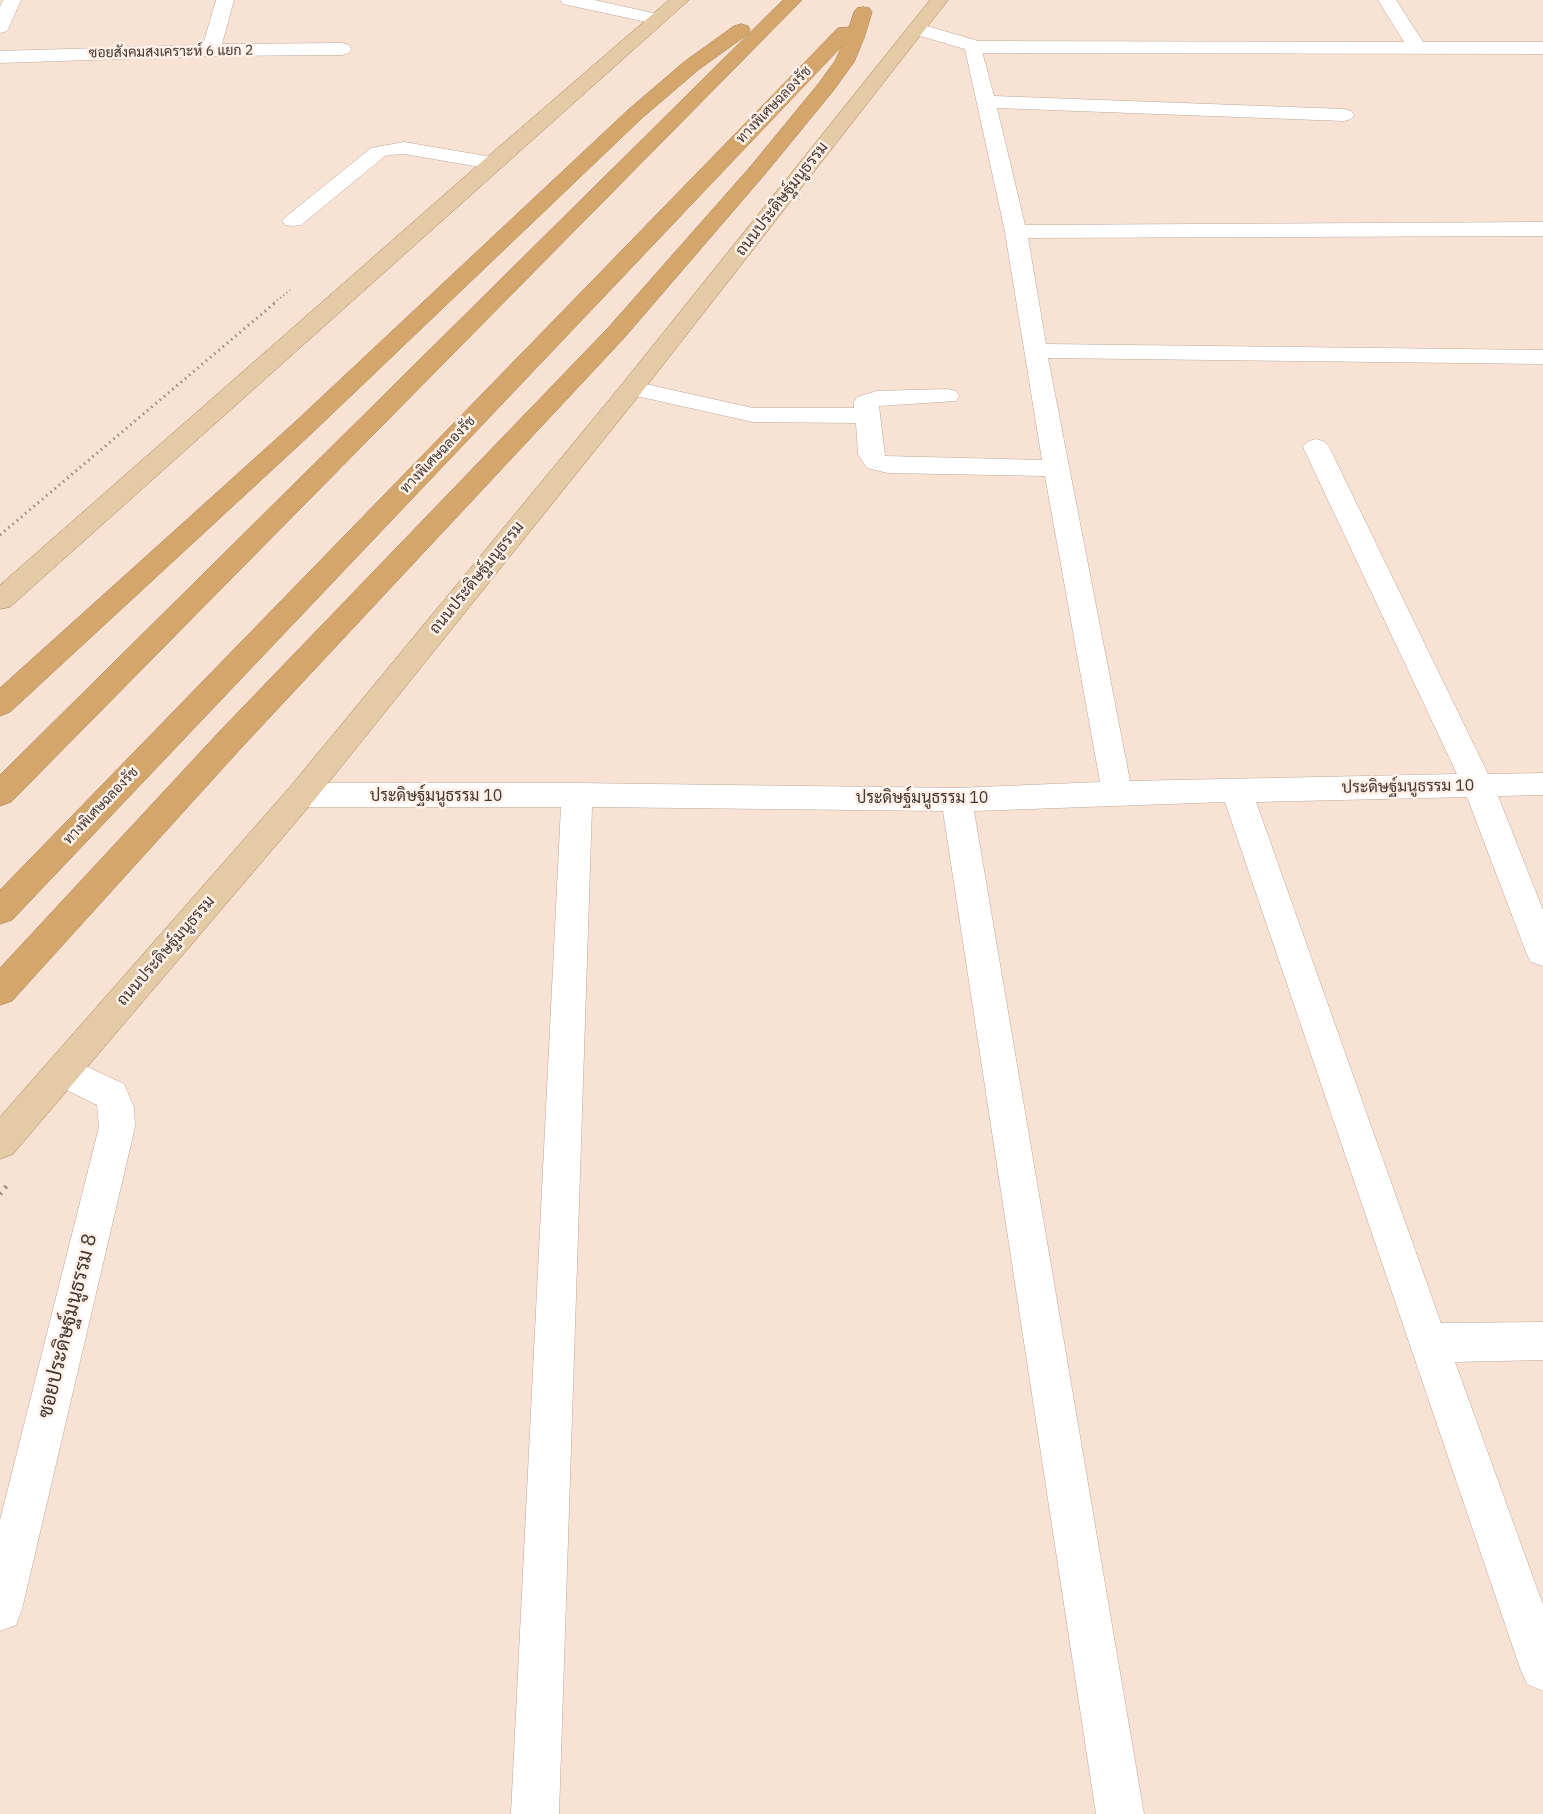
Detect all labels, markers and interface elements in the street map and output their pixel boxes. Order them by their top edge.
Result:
street label: ซอยสังคมสงเคราะห์ 6 แยก 2 [89,42,253,62]
street label: ทางพิเศษฉลองรัช [733,63,815,147]
street label: ถนนประดิษฐ์มนูธรรม [732,138,832,260]
street label: ทางพิเศษฉลองรัช [397,413,479,497]
street label: ถนนประดิษฐ์มนูธรรม [426,518,528,638]
street label: ทางพิเศษฉลองรัช [60,764,142,848]
street label: ประดิษฐ์มนูธรรม 10 [1342,776,1474,798]
street label: ประดิษฐ์มนูธรรม 10 [370,786,502,806]
street label: ประดิษฐ์มนูธรรม 10 [856,788,988,808]
street label: ถนนประดิษฐ์มนูธรรม [113,892,219,1010]
street label: ซอยประดิษฐ์มนูธรรม 8 [33,1231,103,1421]

